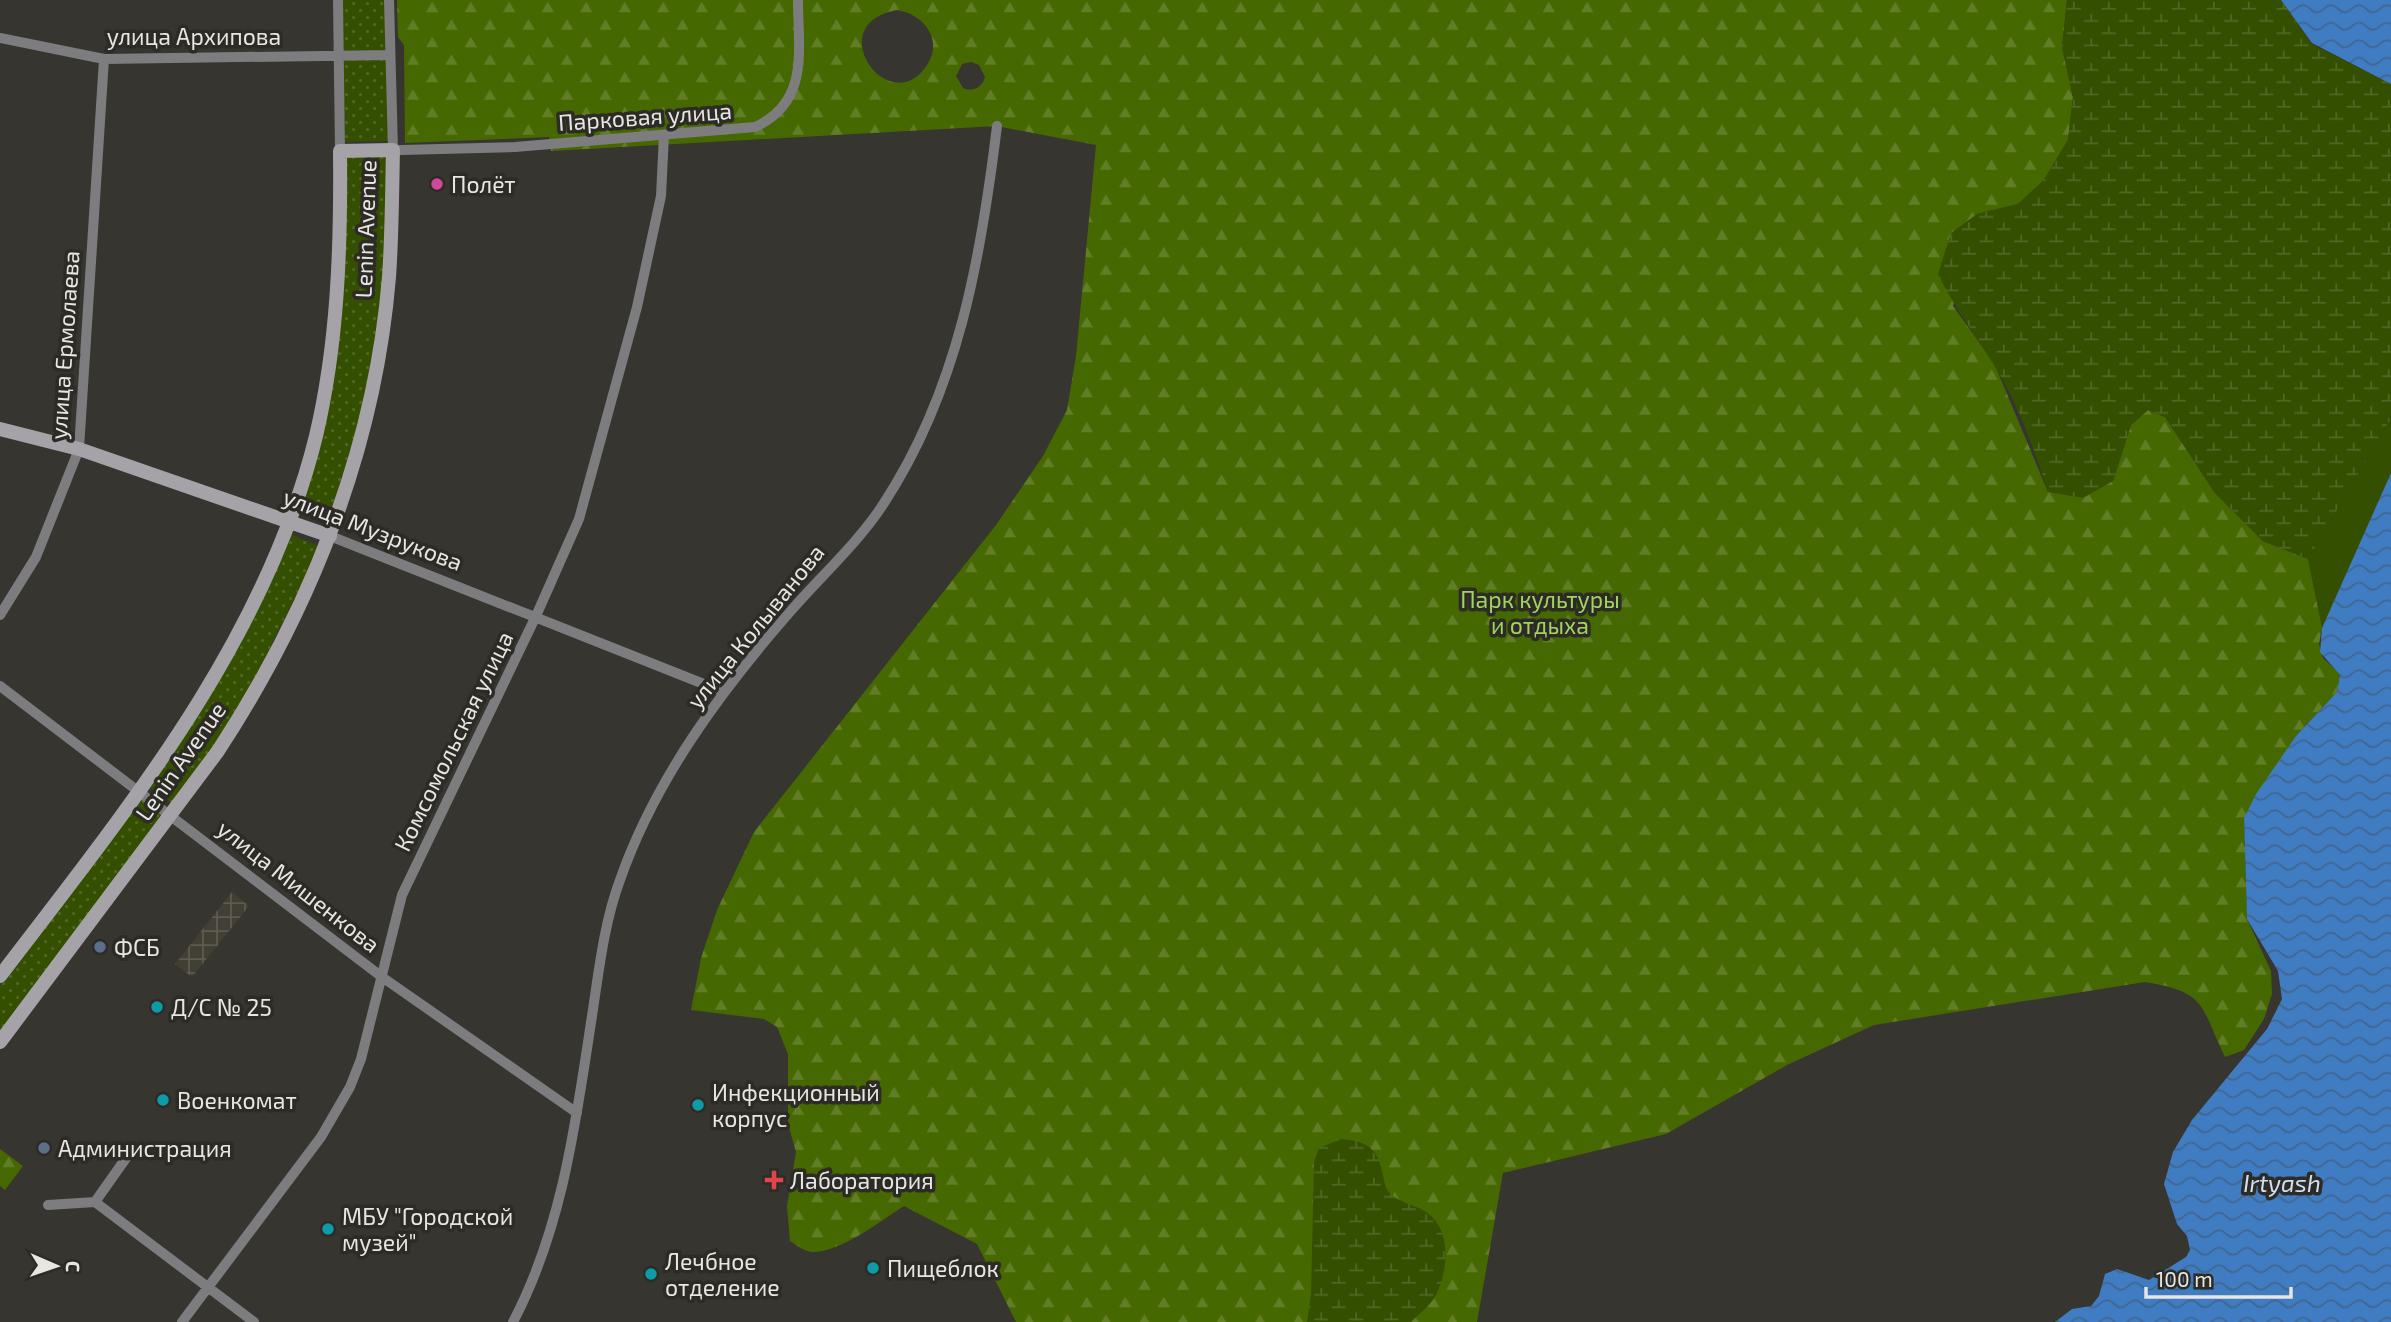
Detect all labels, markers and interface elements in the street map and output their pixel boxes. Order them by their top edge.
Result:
street label: улица Архипова [107,22,281,51]
street label: Парковая улица [557,96,733,137]
street label: Lenin Avenue [349,159,381,299]
place label: Полёт [451,170,516,198]
marker: Полёт [429,176,445,192]
street label: улица Ермолаева [43,250,86,440]
street label: улица Музрукова [279,482,466,577]
street label: улица Колыванова [680,538,830,714]
park label: Парк культуры и отдыха [1460,585,1620,639]
street label: Комсомольская улица [388,626,519,856]
street label: Lenin Avenue [129,696,231,826]
street label: улица Мишенкова [212,814,386,959]
place label: ФСБ [114,933,160,961]
marker: ФСБ [92,939,108,955]
place label: Д/С № 25 [171,993,272,1021]
marker: Д/С № 25 [149,999,165,1015]
place label: Инфекционный корпус [712,1078,880,1133]
place label: Военкомат [177,1086,297,1114]
marker: Военкомат [155,1092,171,1108]
marker: Инфекционный корпус [690,1097,706,1113]
place label: Администрация [58,1134,232,1162]
marker: Администрация [36,1140,52,1156]
place label: Лаборатория [790,1166,934,1194]
water label: Irtyash [2243,1168,2321,1197]
marker: Лаборатория [764,1170,784,1190]
place label: МБУ "Городской музей" [342,1202,513,1257]
marker: МБУ "Городской музей" [320,1221,336,1237]
north arrow [21,1231,91,1301]
place label: Лечбное отделение [665,1247,780,1301]
place label: Пищеблок [887,1254,999,1282]
scale bar [2146,1256,2291,1300]
marker: Пищеблок [865,1260,881,1276]
text: С [62,1261,85,1273]
marker: Лечбное отделение [643,1266,659,1282]
text: 100 m [2156,1266,2213,1291]

